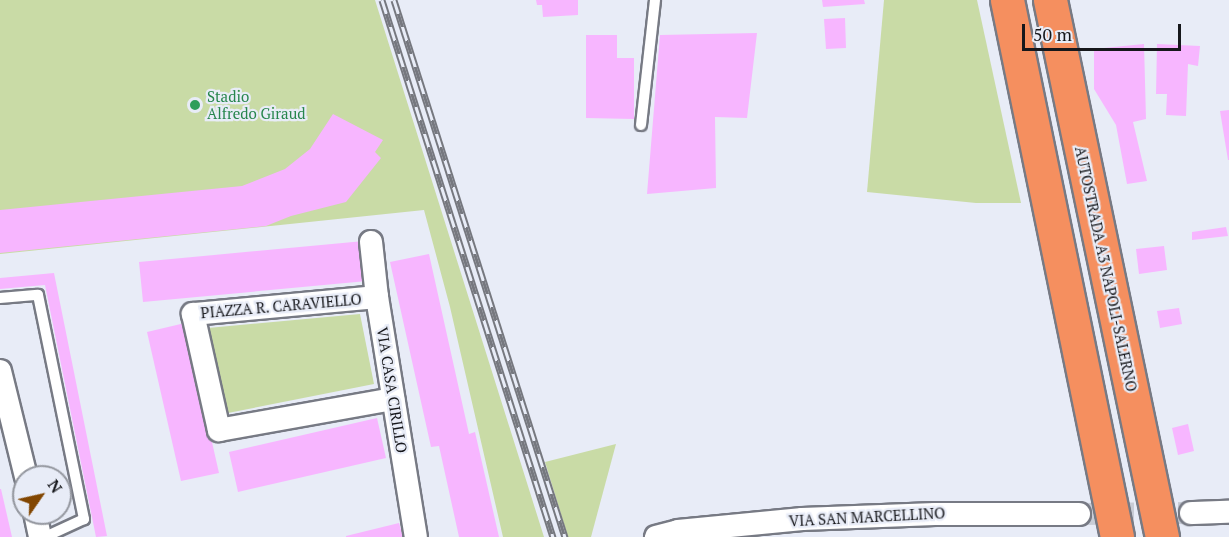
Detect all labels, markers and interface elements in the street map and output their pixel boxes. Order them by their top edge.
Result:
scale bar [1025,12,1184,50]
text: 50 m [1033,22,1072,46]
place label: Stadio Alfredo Giraud [207,87,306,122]
marker: Stadio Alfredo Giraud [188,98,202,112]
street label: AUTOSTRADA A3 NAPOLI-SALERNO [1071,144,1141,394]
street label: PIAZZA R. CARAVIELLO [199,290,363,322]
street label: VIA CASA CIRILLO [373,325,411,455]
north arrow [12,465,72,525]
text: N [43,475,68,497]
street label: VIA SAN MARCELLINO [788,504,946,530]

